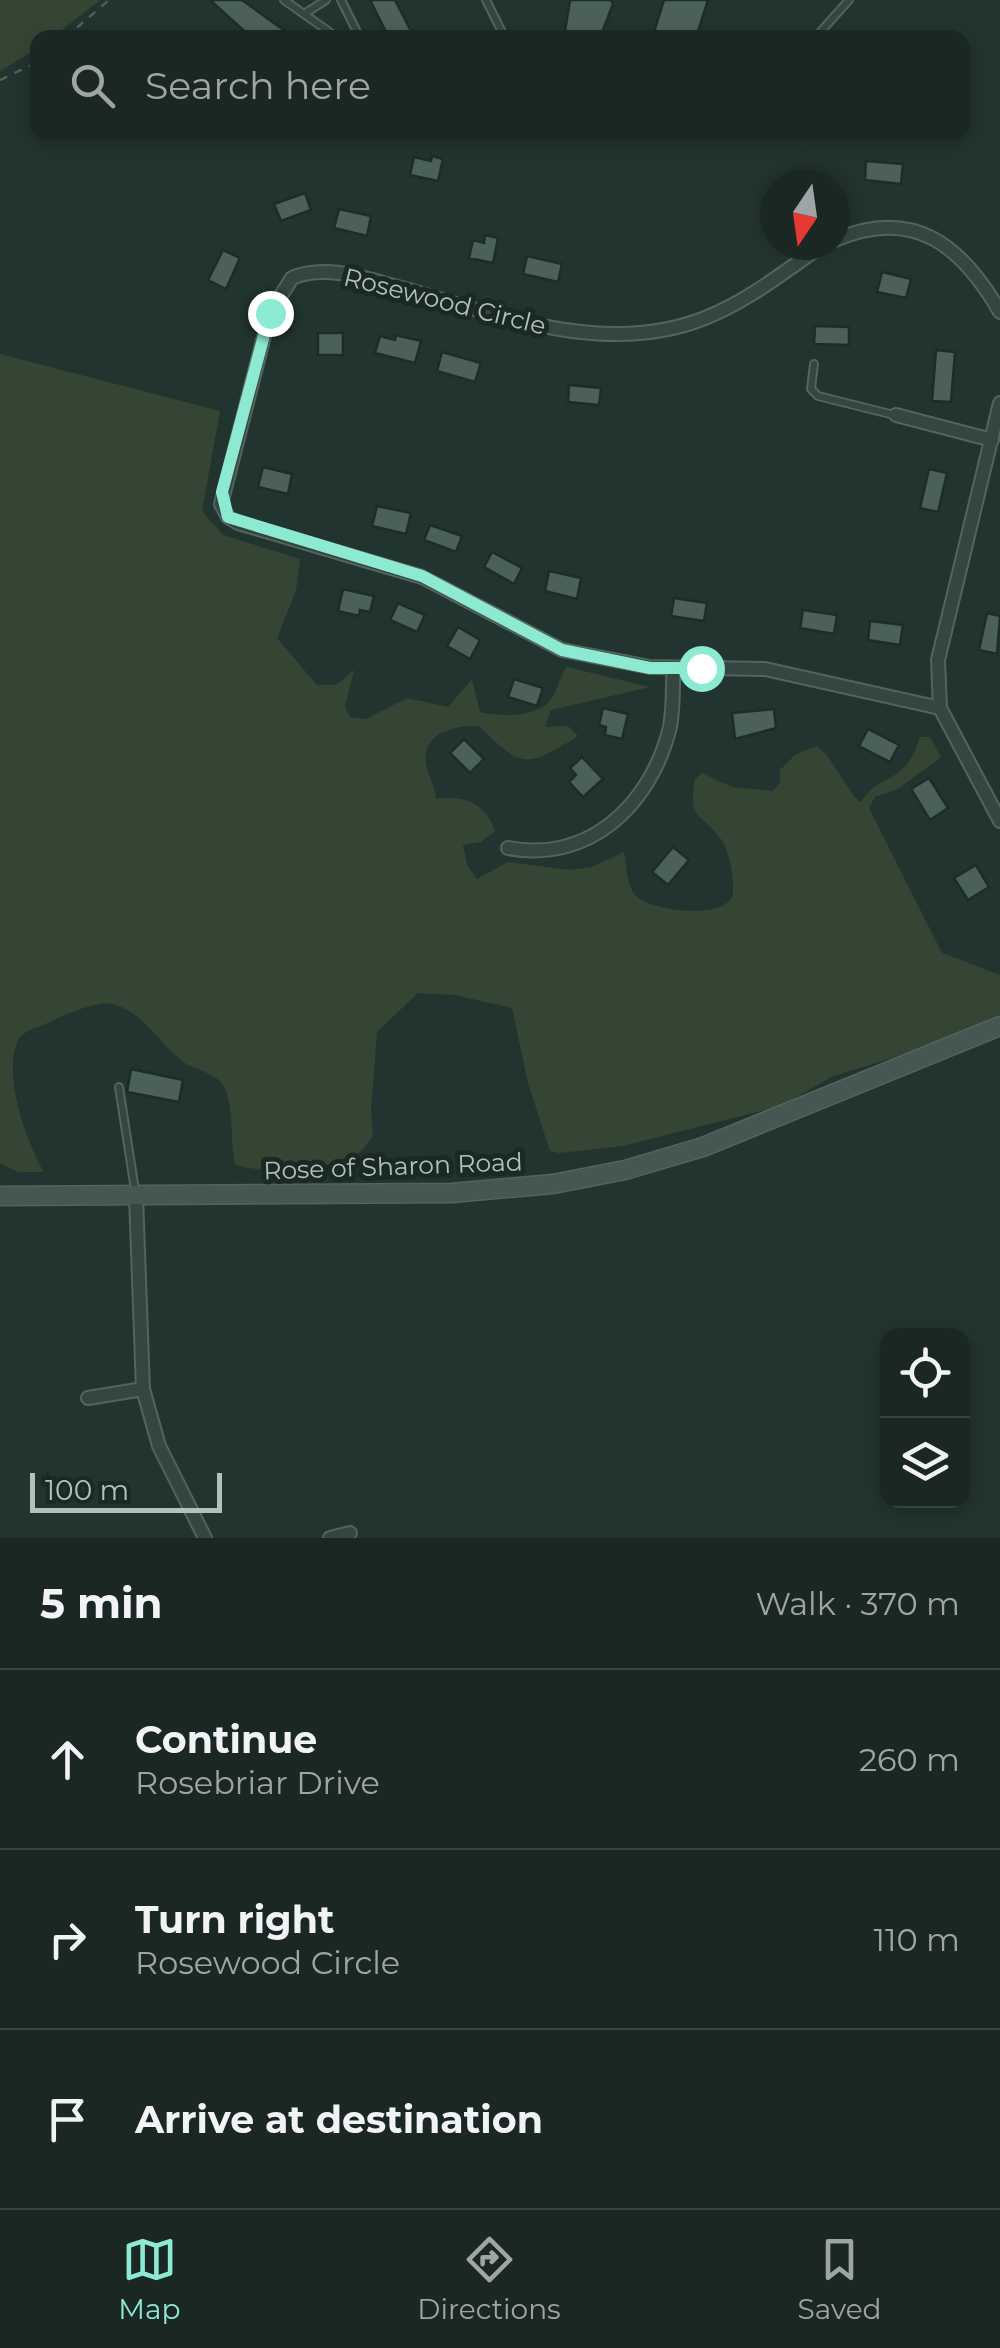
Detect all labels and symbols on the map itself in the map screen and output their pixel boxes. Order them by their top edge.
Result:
north arrow [760,170,850,260]
street label: Rosewood Circle [341,261,549,341]
route end [248,291,294,337]
route start [679,646,725,692]
street label: Rose of Sharon Road [263,1146,523,1186]
scale bar [30,1468,222,1512]

